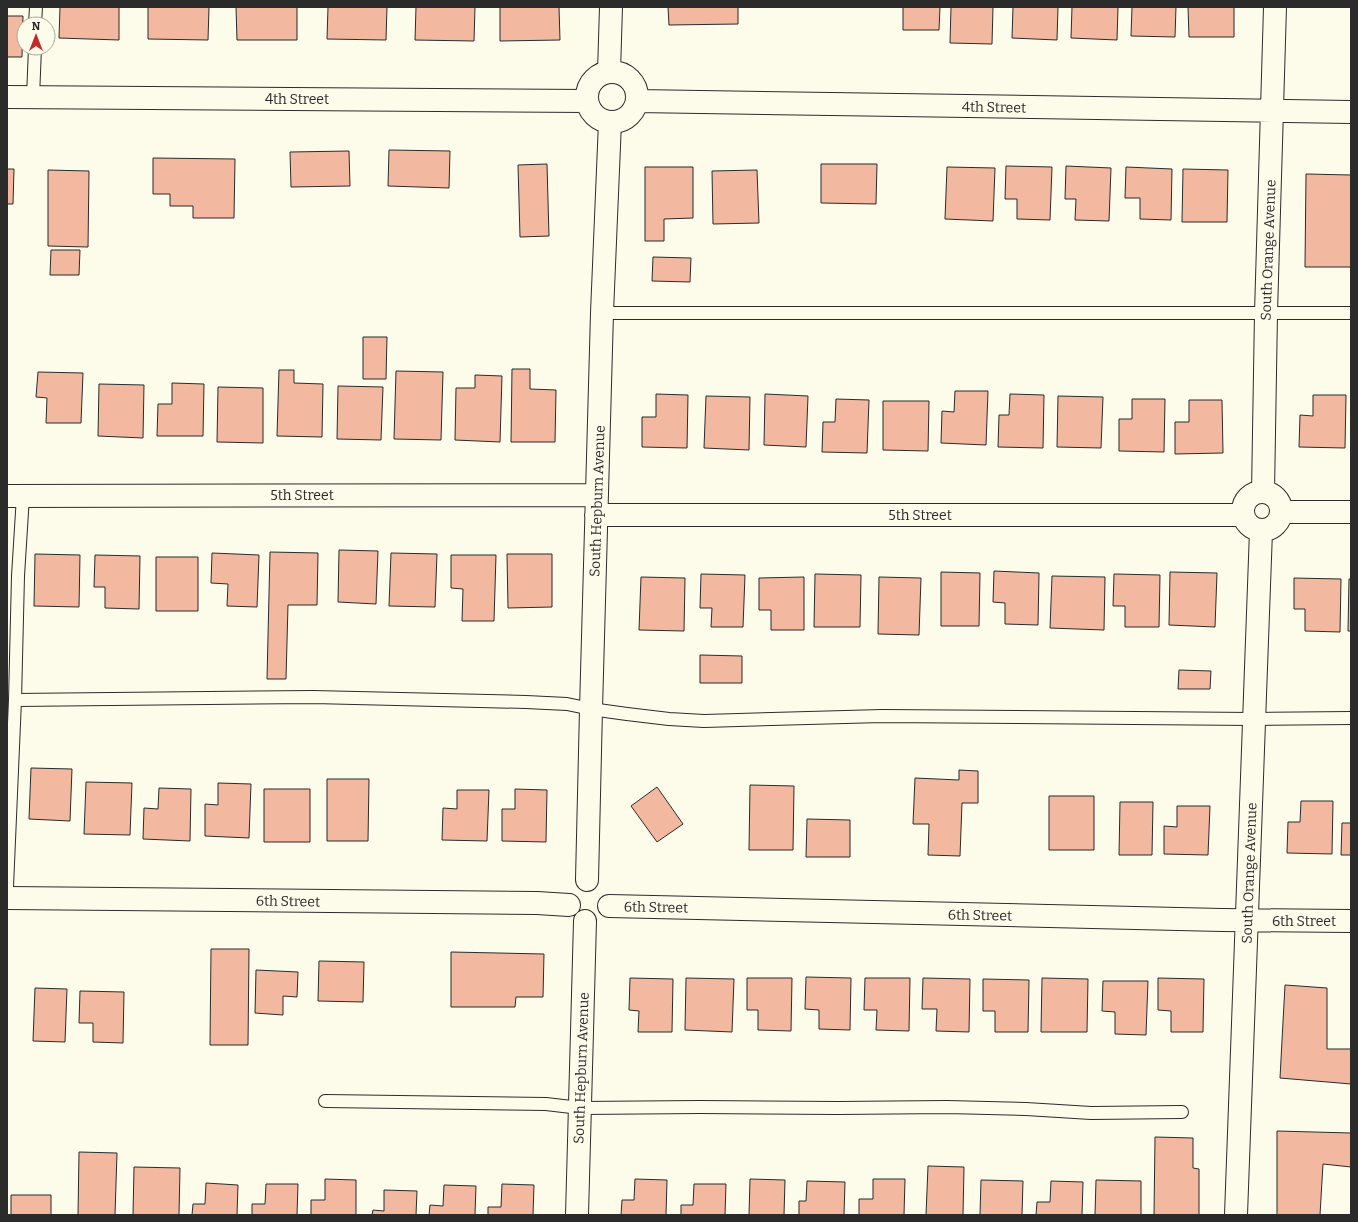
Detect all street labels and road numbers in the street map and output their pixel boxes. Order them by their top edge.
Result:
street label: 4th Street [265,91,329,108]
street label: 4th Street [962,98,1026,117]
street label: South Orange Avenue [1258,179,1279,321]
street label: South Hepburn Avenue [586,425,609,577]
street label: 5th Street [270,487,334,504]
street label: 5th Street [888,507,952,524]
street label: South Orange Avenue [1239,802,1260,944]
street label: 6th Street [256,892,320,911]
street label: 6th Street [624,898,688,917]
street label: 6th Street [948,906,1012,925]
street label: 6th Street [1272,913,1336,930]
street label: South Hepburn Avenue [570,992,593,1144]

